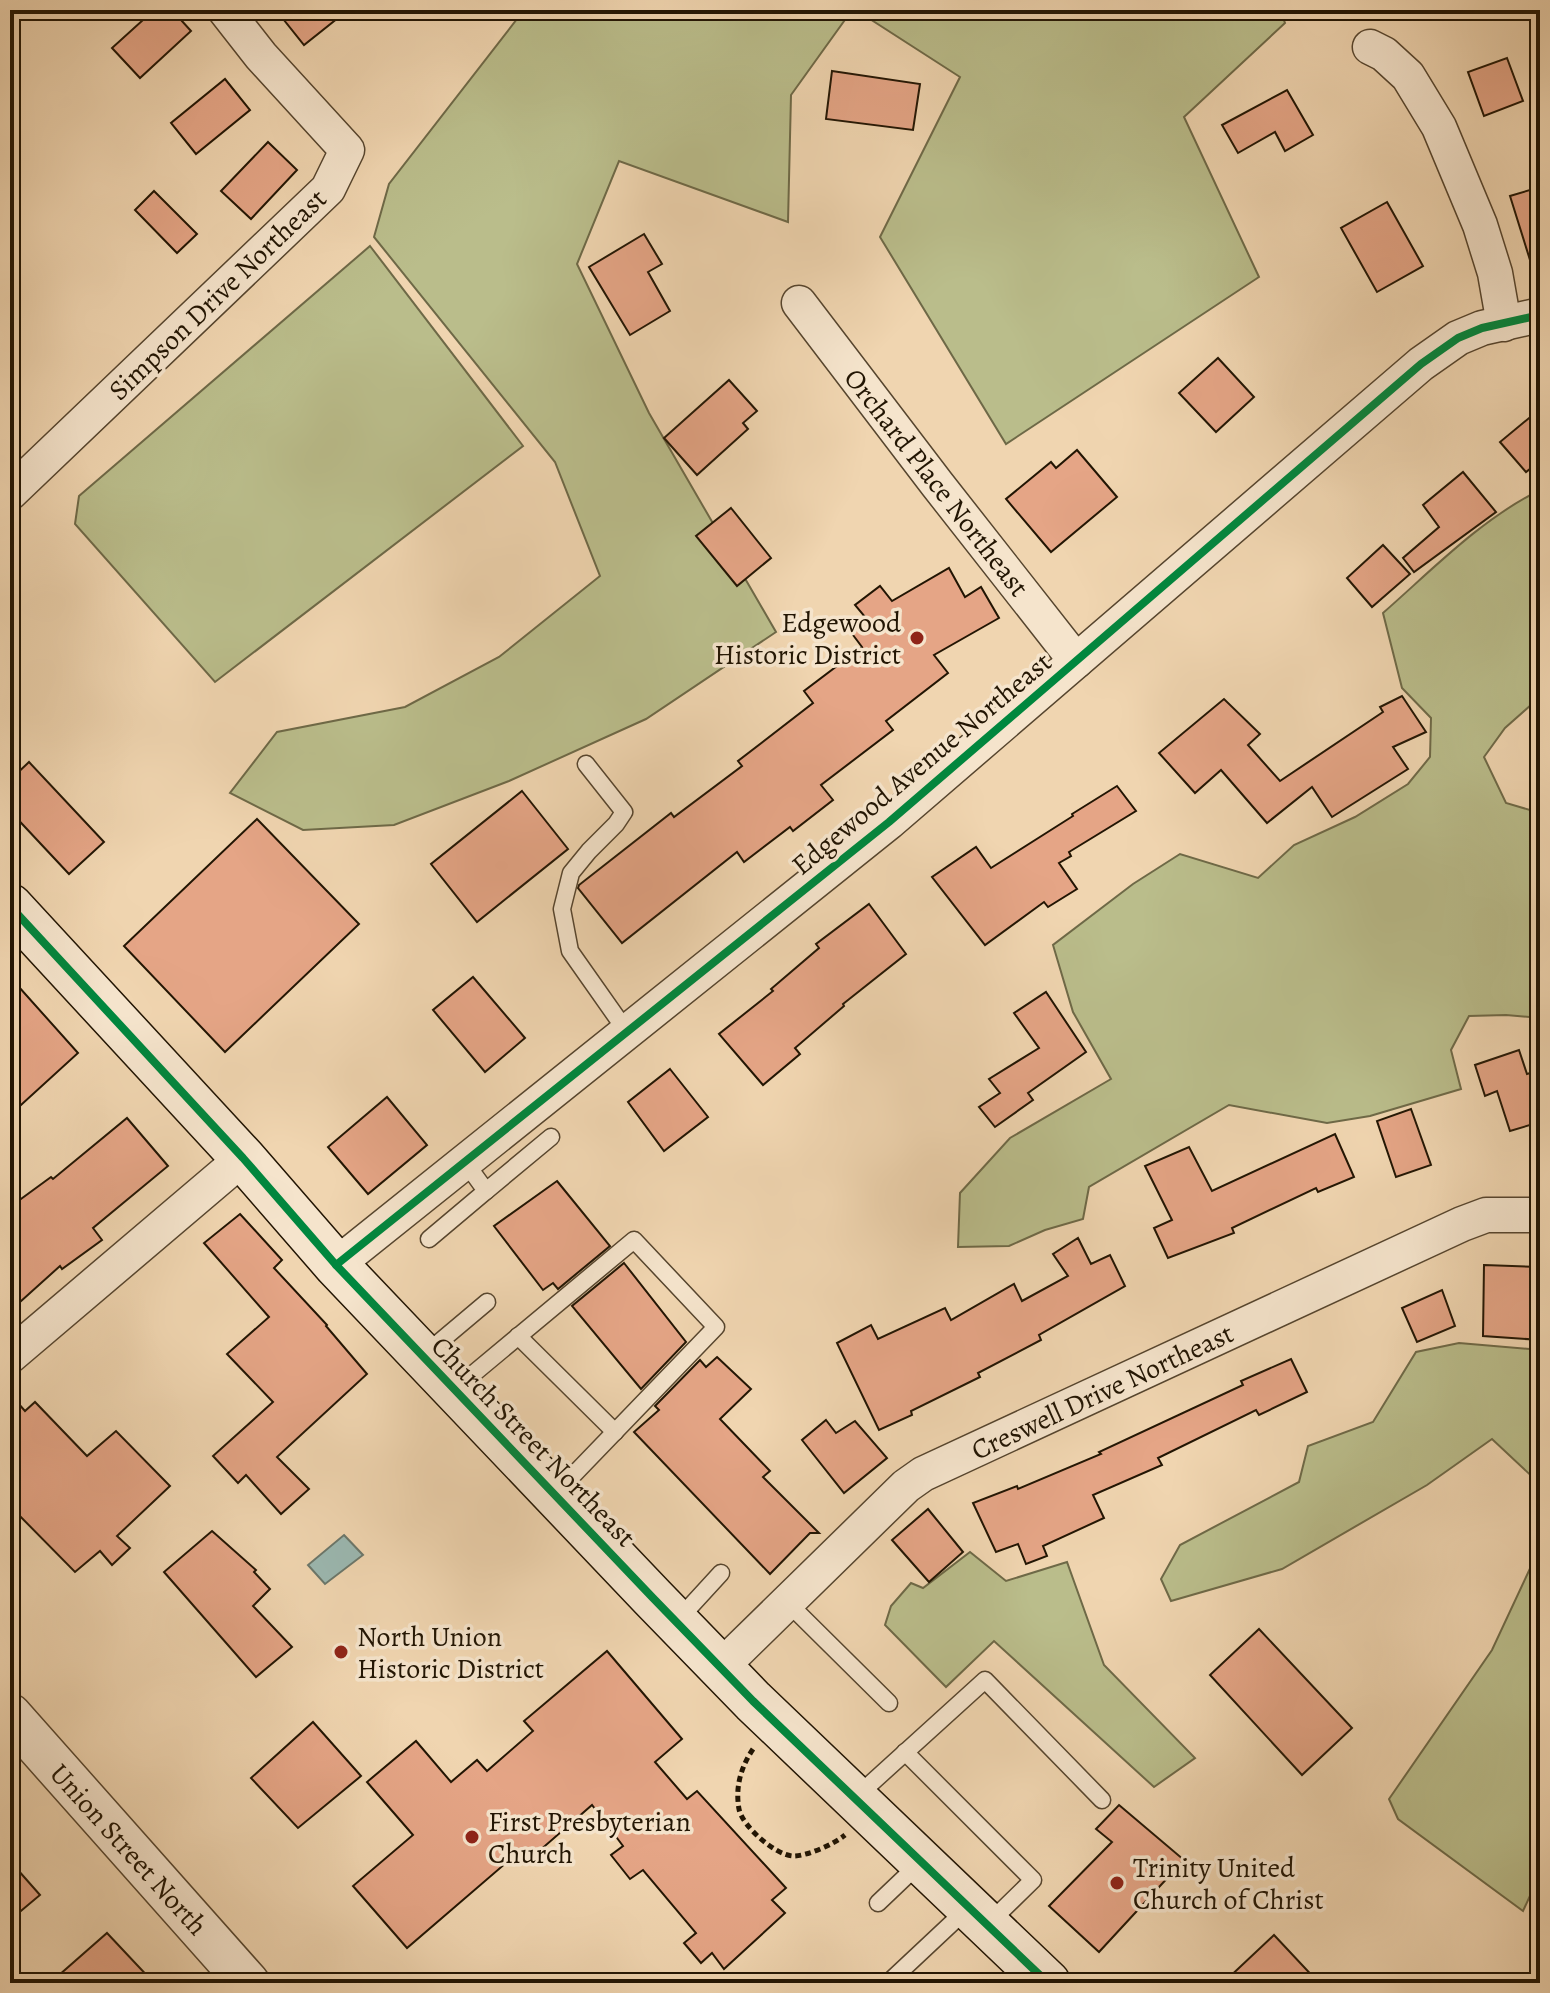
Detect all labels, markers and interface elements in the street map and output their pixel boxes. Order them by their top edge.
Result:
street label: Simpson Drive Northeast [100,180,335,409]
street label: Orchard Place Northeast [835,361,1037,605]
place label: Edgewood Historic District [714,604,902,674]
marker: Edgewood Historic District [908,629,926,647]
street label: Edgewood Avenue Northeast [784,644,1060,884]
street label: Creswell Drive Northeast [965,1314,1240,1469]
street label: Church Street Northeast [423,1328,644,1555]
place label: North Union Historic District [357,1618,544,1688]
marker: North Union Historic District [332,1643,350,1661]
street label: Union Street North [41,1755,216,1944]
place label: First Presbyterian Church [488,1803,691,1873]
marker: First Presbyterian Church [463,1828,481,1846]
place label: Trinity United Church of Christ [1133,1849,1324,1919]
marker: Trinity United Church of Christ [1108,1874,1126,1892]

